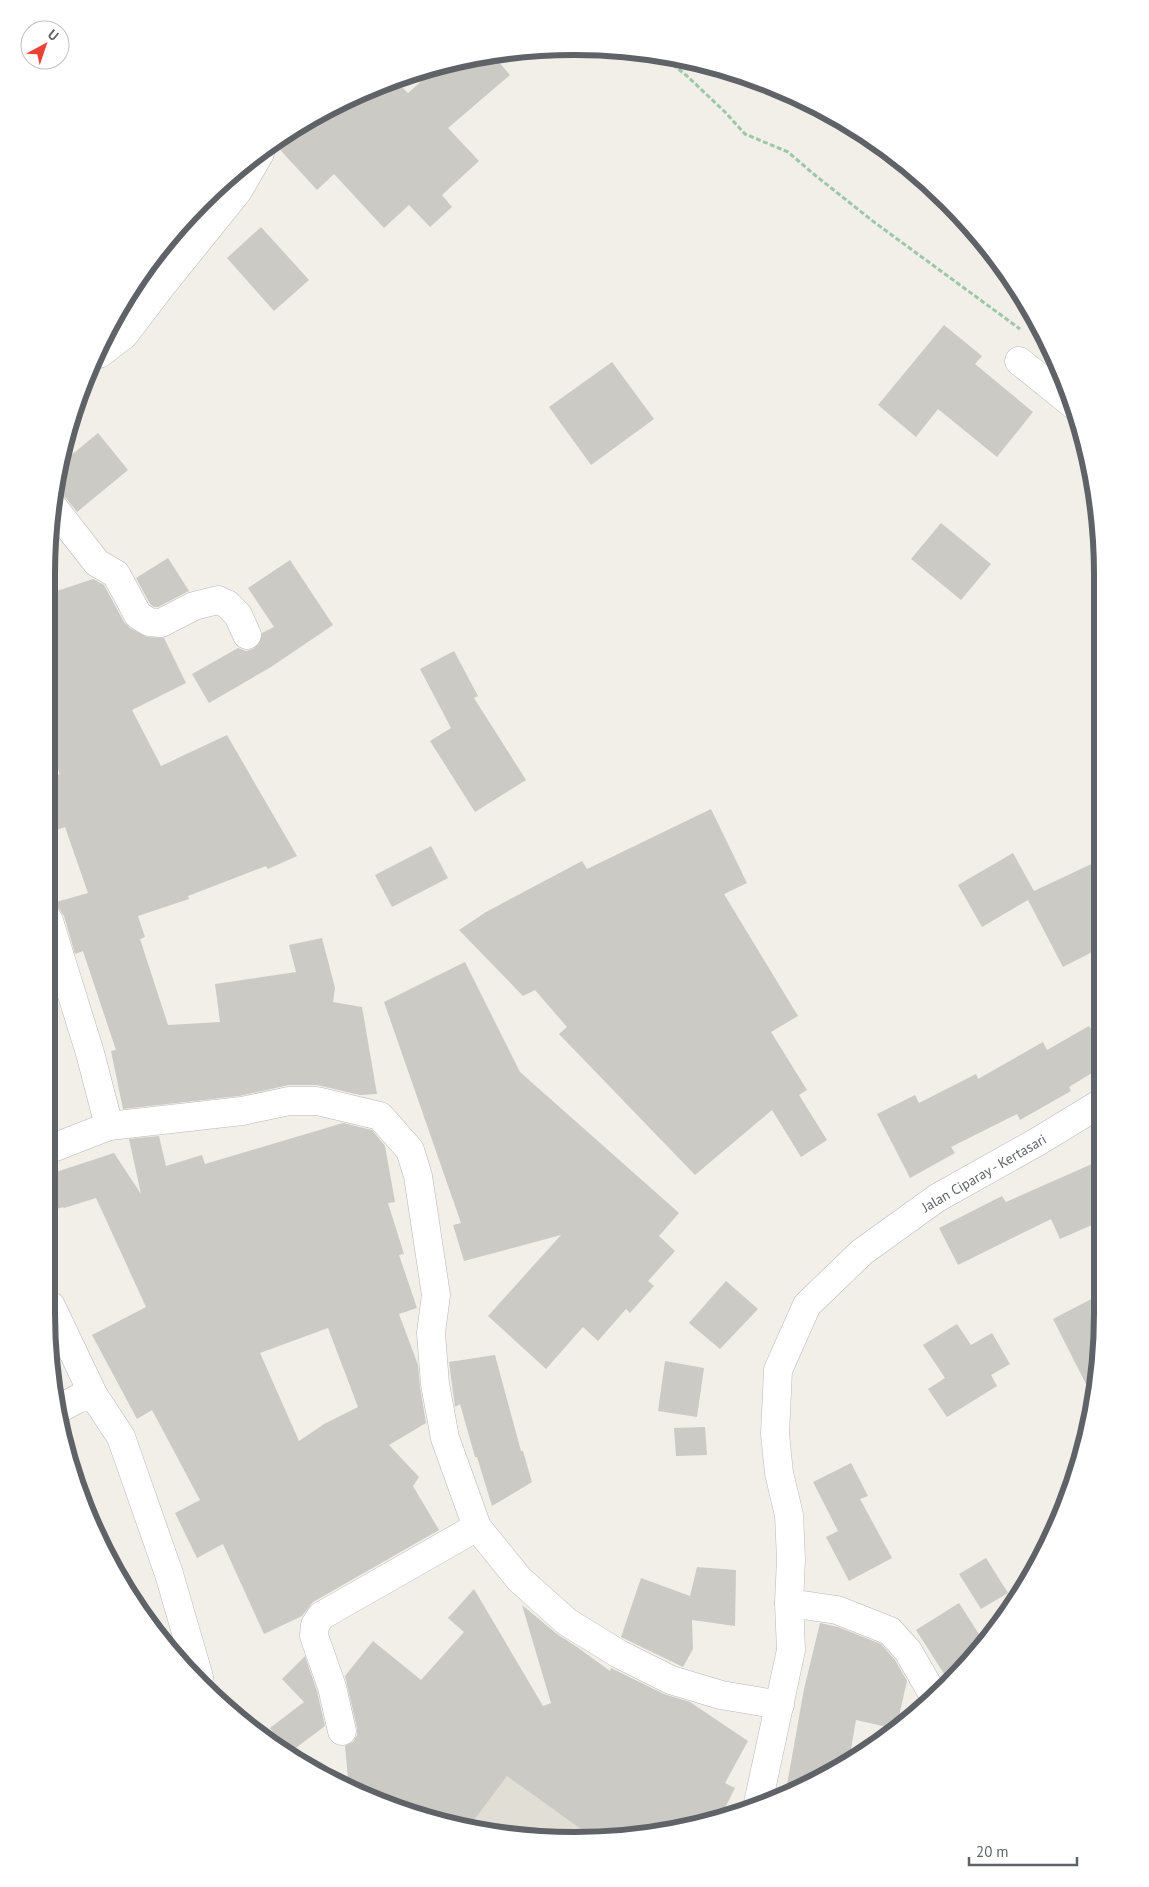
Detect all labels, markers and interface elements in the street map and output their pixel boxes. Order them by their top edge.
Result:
north arrow [20,20,70,70]
text: U [44,25,63,45]
street label: Jalan Ciparay - Kertasari [918,1130,1050,1217]
scale bar [969,1834,1076,1866]
text: 20 m [976,1842,1009,1861]

